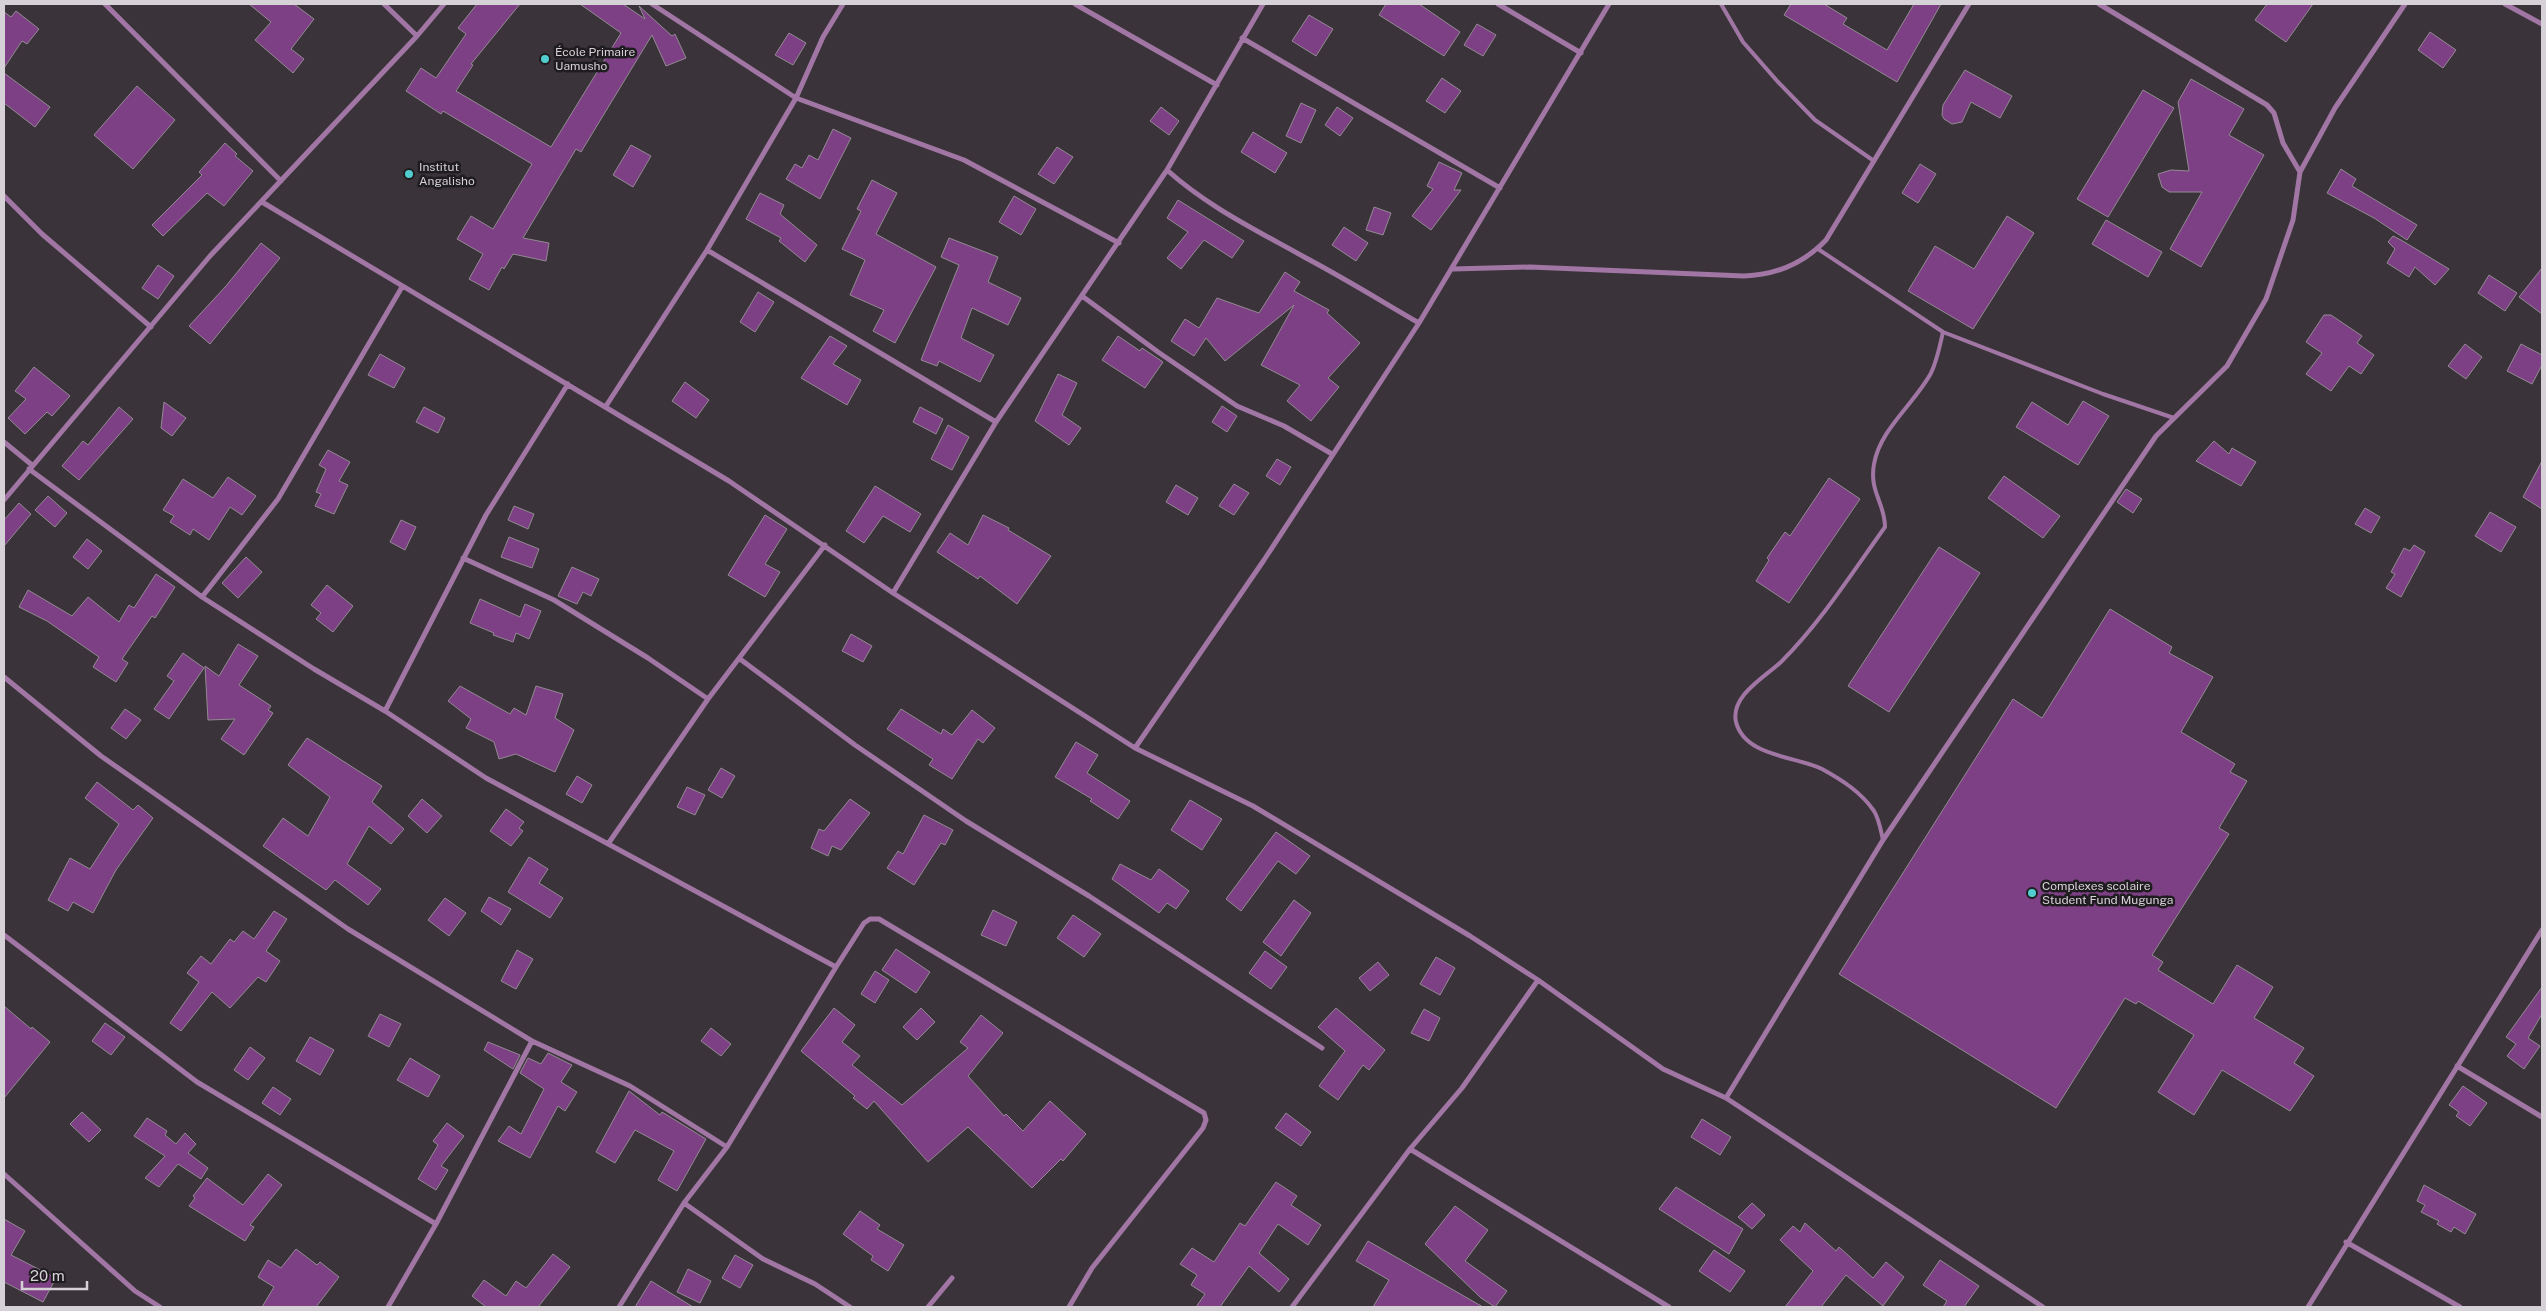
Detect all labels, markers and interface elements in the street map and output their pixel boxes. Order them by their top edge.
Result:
place label: École Primaire Uamusho [555,45,636,73]
marker: École Primaire Uamusho [539,53,551,65]
place label: Institut Angalisho [419,160,475,188]
marker: Institut Angalisho [403,168,415,180]
place label: Complexes scolaire Student Fund Mugunga [2042,879,2173,907]
marker: Complexes scolaire Student Fund Mugunga [2026,887,2038,899]
scale bar [22,1258,88,1290]
text: 20 m [30,1267,65,1284]

